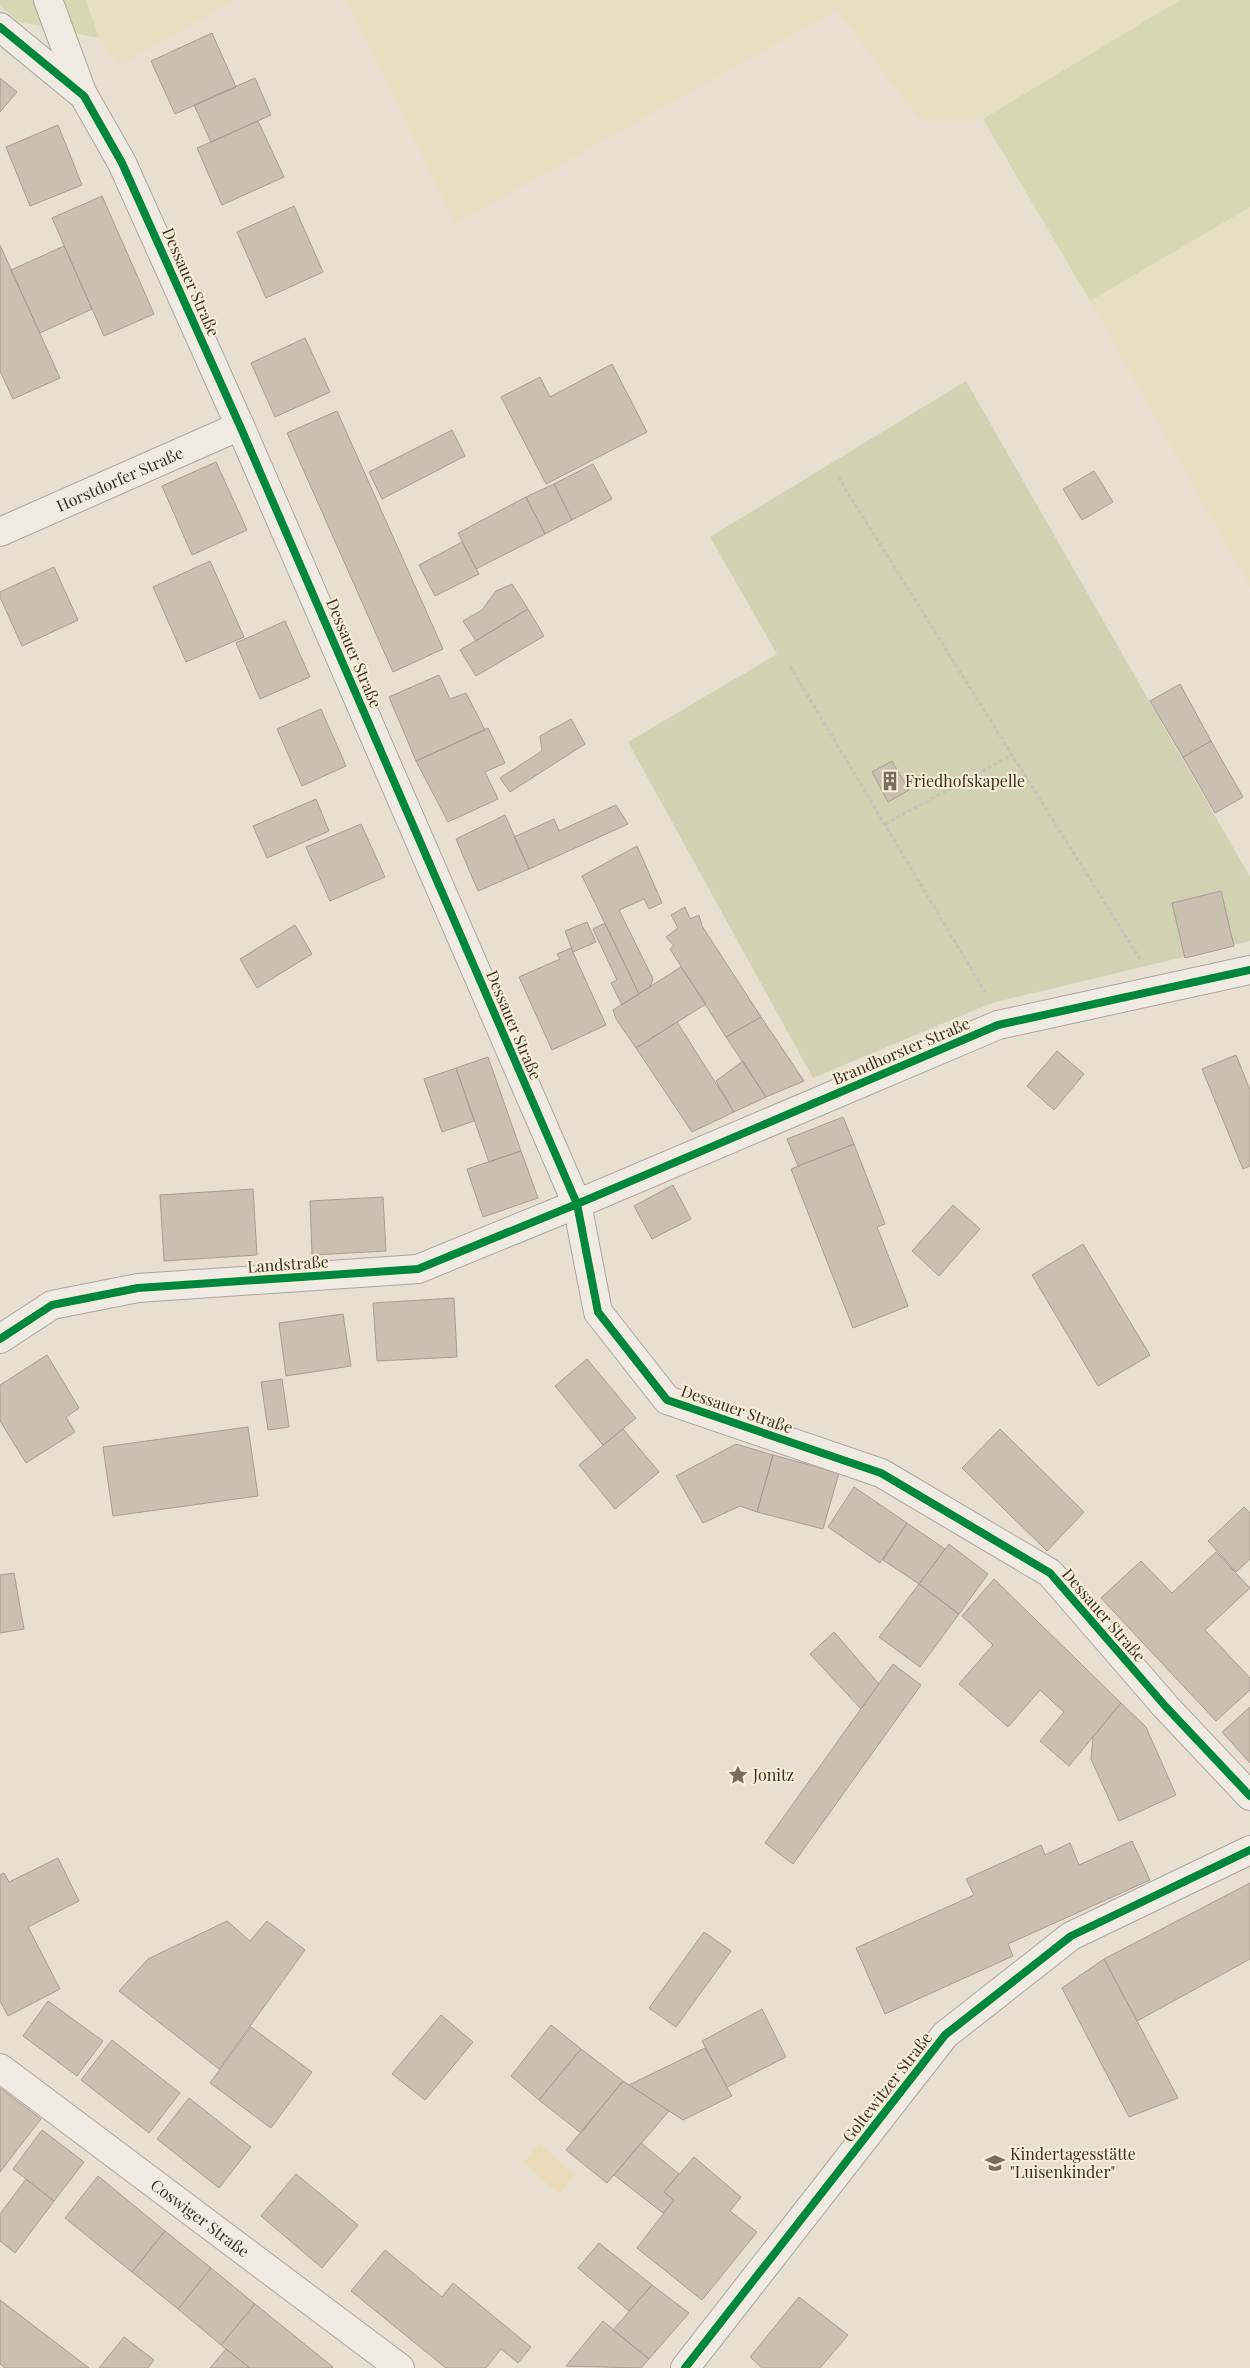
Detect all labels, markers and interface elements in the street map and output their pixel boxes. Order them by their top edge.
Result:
street label: Dessauer Straße [158,224,225,339]
street label: Horstdorfer Straße [53,441,186,516]
street label: Dessauer Straße [322,595,387,711]
building icon: Friedhofskapelle [879,770,901,792]
place label: Friedhofskapelle [905,770,1025,791]
street label: Dessauer Straße [482,967,547,1083]
street label: Brandhorster Straße [829,1012,973,1089]
street label: Landstraße [247,1250,329,1277]
street label: Dessauer Straße [678,1380,796,1437]
street label: Dessauer Straße [1058,1564,1151,1666]
place icon: Jonitz [727,1764,749,1786]
place label: Jonitz [752,1764,795,1785]
street label: Goltewitzer Straße [837,2027,936,2146]
place label: Kindertagesstätte "Luisenkinder" [1010,2143,1136,2182]
school or university icon: Kindertagesstätte "Luisenkinder" [984,2152,1006,2174]
street label: Coswiger Straße [147,2174,254,2261]

